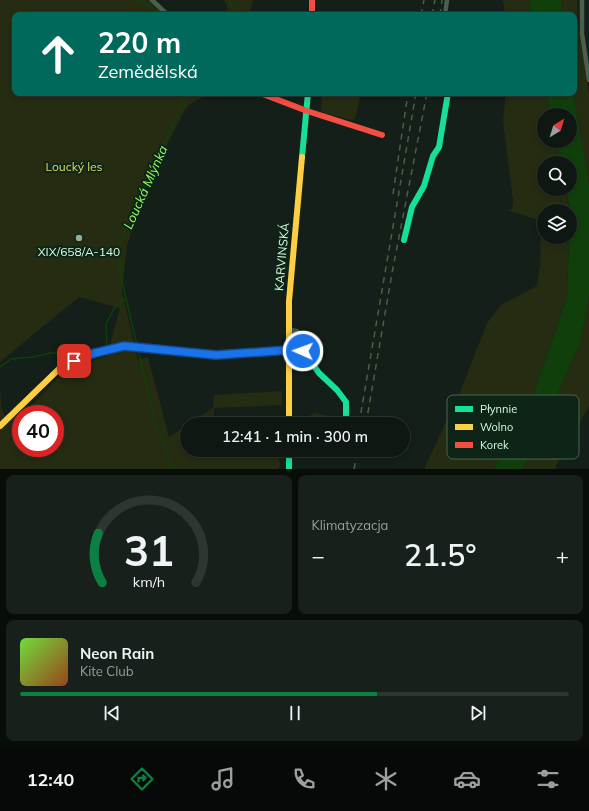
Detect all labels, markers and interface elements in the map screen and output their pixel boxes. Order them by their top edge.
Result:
text: 220 m [98,25,181,60]
icon: ahead [32,28,84,80]
text: Zemědělská [98,60,198,83]
north arrow [537,108,577,148]
map controls [537,108,577,244]
water label: Loucká Mlýnka [119,143,171,231]
button: search [537,156,577,196]
park label: Loucký les [45,159,103,174]
button: layers [537,204,577,244]
street label: KARVINSKÁ [271,222,292,292]
marker: XIX/658/A-140 [74,233,84,243]
place label: XIX/658/A-140 [38,244,120,259]
position arrow [282,330,324,372]
pin [57,344,91,378]
icon: arrive [63,350,85,372]
legend [447,395,579,459]
text: Płynnie [480,402,517,416]
speed limit sign: 40 [12,405,64,457]
text: Wolno [480,420,513,434]
text: 12:41 · 1 min · 300 m [222,427,368,446]
text: Korek [480,438,509,452]
text: Klimatyzacja [312,517,388,533]
text: 31 [124,523,174,575]
text: 21.5° [404,536,476,574]
text: − [312,542,325,570]
text: + [556,542,569,570]
text: km/h [133,572,165,590]
text: Neon Rain [80,644,154,663]
text: Kite Club [80,663,134,679]
icon: previous [101,702,123,724]
icon: pause [284,702,306,724]
icon: next [467,702,489,724]
icon: directions [128,765,156,793]
icon: music [209,765,237,793]
icon: phone [290,765,318,793]
icon: climate [372,765,400,793]
icon: car [453,765,481,793]
icon: filters [534,765,562,793]
text: 12:40 [27,768,74,791]

